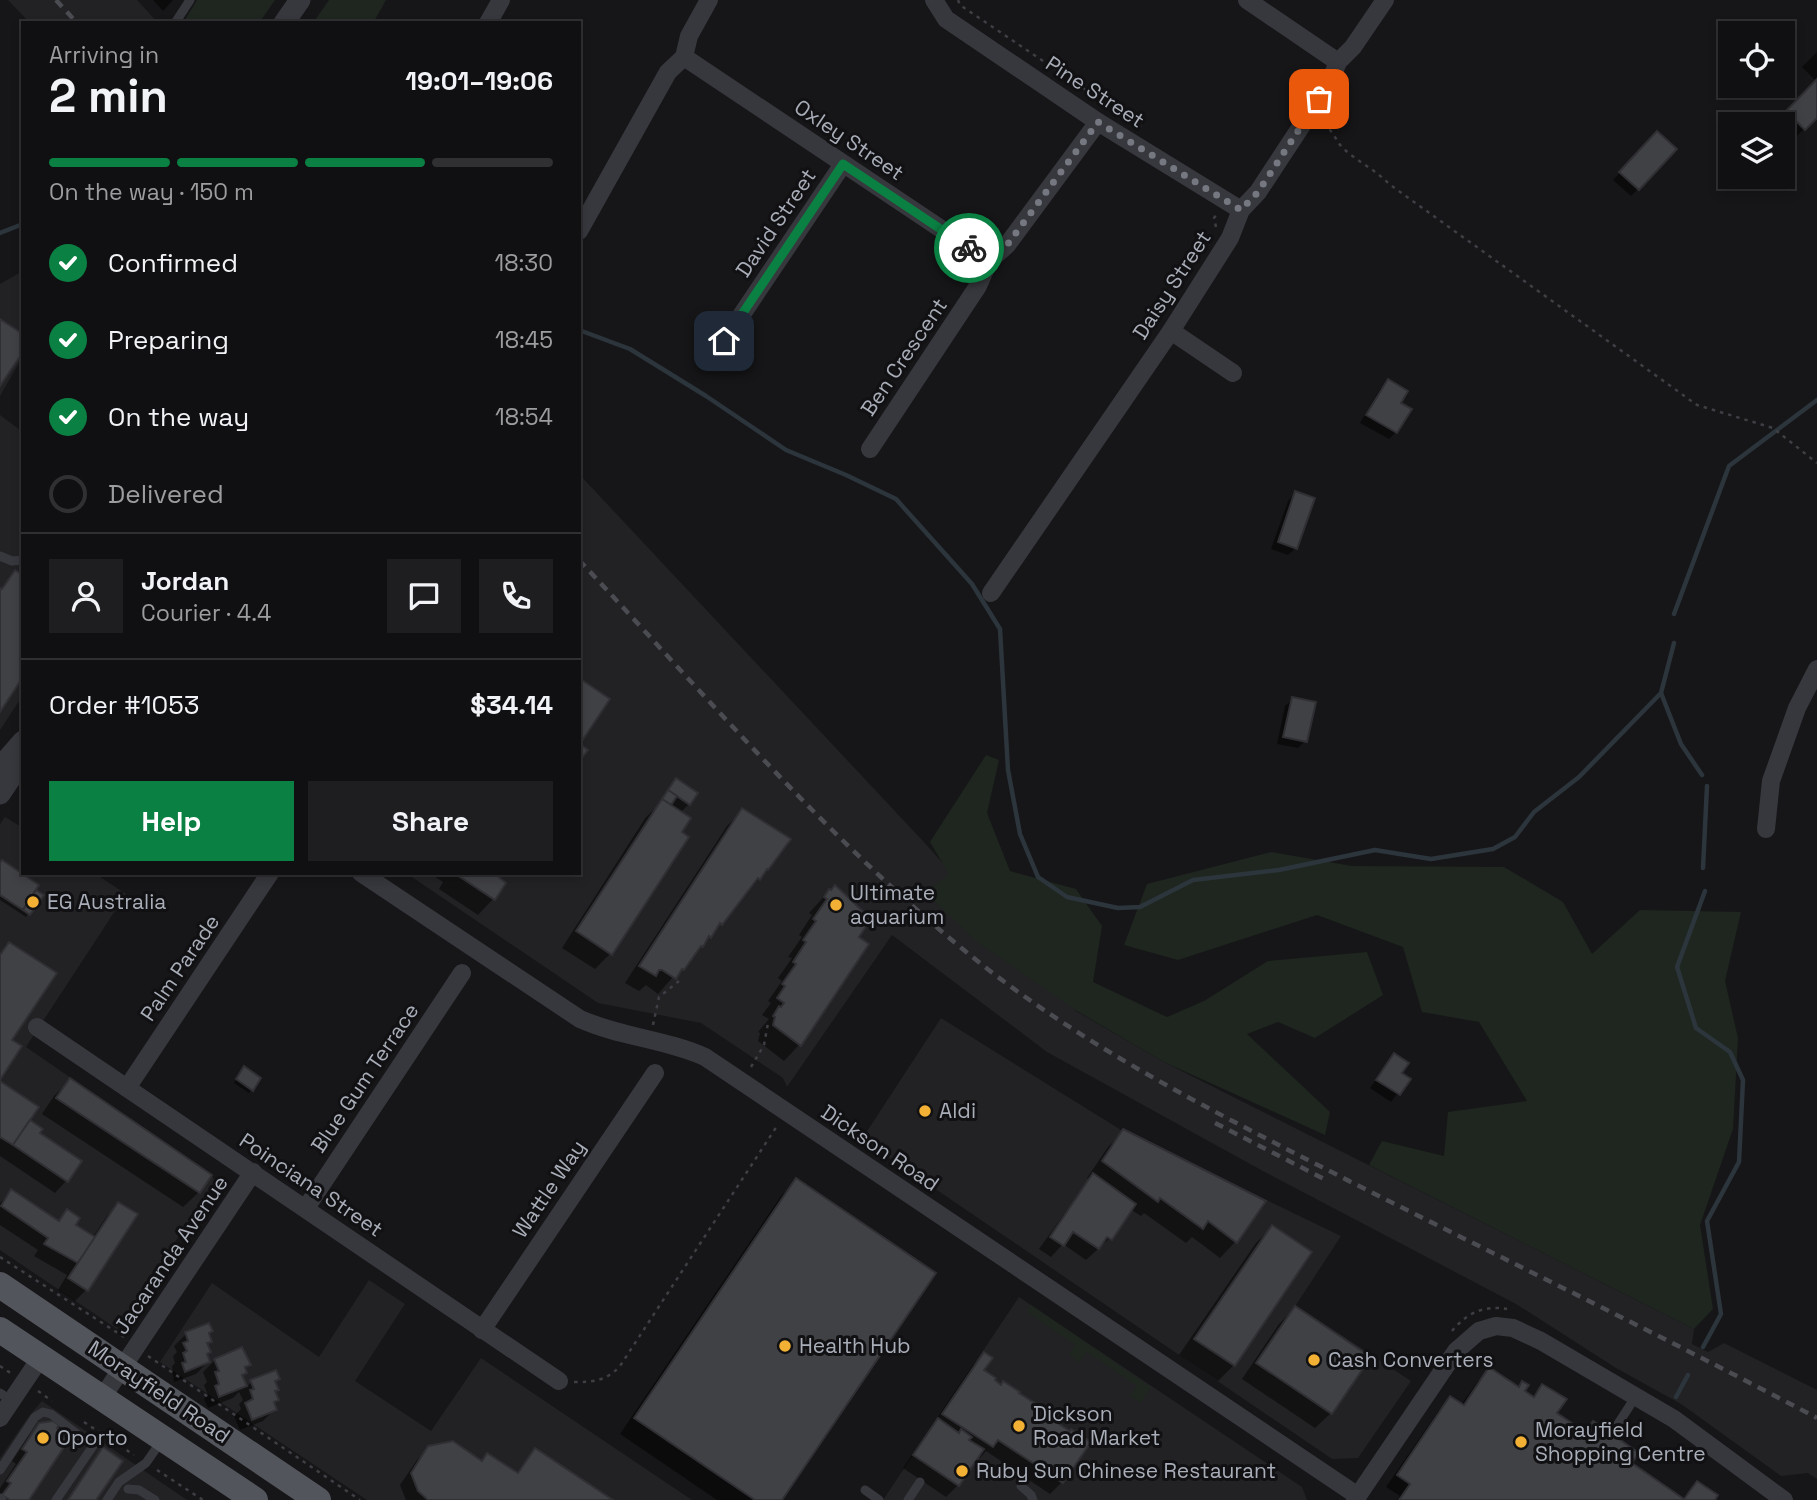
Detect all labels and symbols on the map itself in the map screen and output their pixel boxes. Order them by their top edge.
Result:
street label: Pine Street [1041,50,1150,134]
pin [1289,69,1349,129]
street label: Oxley Street [789,93,909,186]
street label: David Street [729,163,822,282]
courier [934,213,1004,283]
street label: Daisy Street [1126,225,1217,344]
street label: Ben Crescent [854,293,953,421]
pin [694,311,754,371]
place label: Ultimate aquarium [850,879,944,930]
place label: EG Australia [47,888,166,915]
marker: EG Australia [25,894,41,910]
marker: Ultimate aquarium [828,897,844,913]
street label: Palm Parade [134,909,225,1026]
street label: Blue Gum Terrace [305,998,425,1158]
place label: Aldi [939,1097,976,1124]
street label: Dickson Road [816,1098,944,1197]
marker: Aldi [917,1103,933,1119]
street label: Poinciana Street [234,1127,388,1243]
street label: Wattle Way [506,1135,591,1243]
street label: Jacaranda Avenue [107,1170,234,1339]
place label: Health Hub [799,1332,911,1359]
street label: Morayfield Road [83,1334,235,1449]
marker: Health Hub [777,1338,793,1354]
place label: Cash Converters [1328,1346,1494,1373]
marker: Cash Converters [1306,1352,1322,1368]
place label: Dickson Road Market [1033,1400,1161,1451]
place label: Morayfield Shopping Centre [1535,1416,1706,1467]
marker: Dickson Road Market [1011,1418,1027,1434]
place label: Oporto [57,1424,128,1451]
marker: Oporto [35,1430,51,1446]
marker: Morayfield Shopping Centre [1513,1434,1529,1450]
place label: Ruby Sun Chinese Restaurant [976,1457,1276,1484]
marker: Ruby Sun Chinese Restaurant [954,1463,970,1479]

